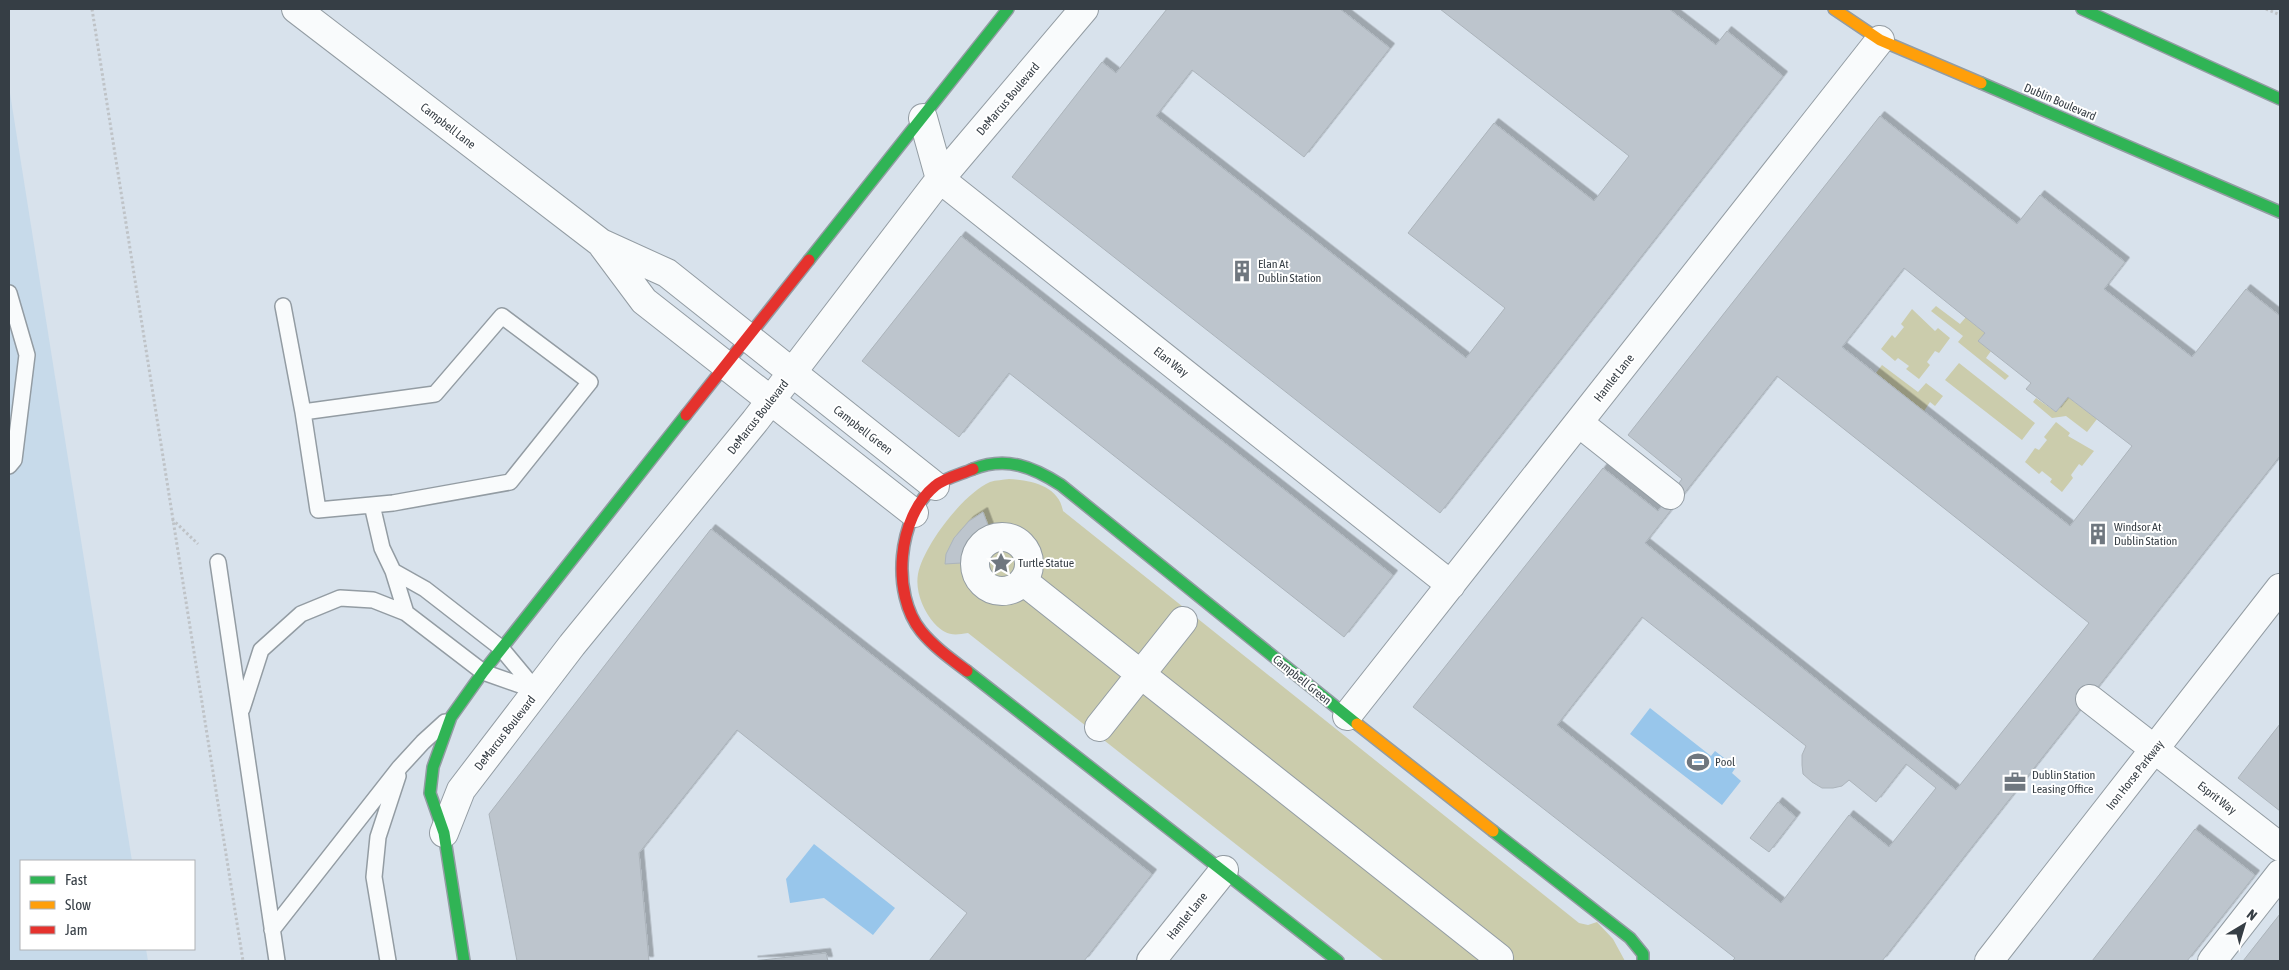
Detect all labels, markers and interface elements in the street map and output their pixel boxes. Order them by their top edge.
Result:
street label: DeMarcus Boulevard [974,60,1042,138]
street label: Dublin Boulevard [2022,81,2098,123]
street label: Campbell Lane [418,100,478,152]
place label: Elan At Dublin Station [1258,257,1321,285]
building icon: Elan At Dublin Station [1229,258,1255,284]
street label: Elan Way [1151,344,1191,380]
street label: Hamlet Lane [1591,352,1637,404]
street label: DeMarcus Boulevard [725,377,791,457]
street label: Campbell Green [831,403,895,457]
place label: Windsor At Dublin Station [2114,520,2177,548]
building icon: Windsor At Dublin Station [2085,521,2111,547]
place icon: Turtle Statue [988,550,1014,576]
place label: Turtle Statue [1018,556,1074,570]
street label: Campbell Green [1270,652,1334,708]
street label: DeMarcus Boulevard [472,693,538,773]
street label: Iron Horse Parkway [2103,737,2167,813]
sports icon: Pool [1685,749,1711,775]
place label: Pool [1715,755,1736,769]
place label: Dublin Station Leasing Office [2032,768,2095,796]
office icon: Dublin Station Leasing Office [2002,769,2028,795]
street label: Esprit Way [2195,779,2239,817]
legend [20,860,195,950]
text: Fast [65,871,87,888]
street label: Hamlet Lane [1164,890,1210,942]
text: Slow [65,896,91,913]
north arrow [2219,900,2269,950]
text: N [2244,906,2260,924]
text: Jam [65,921,88,938]

